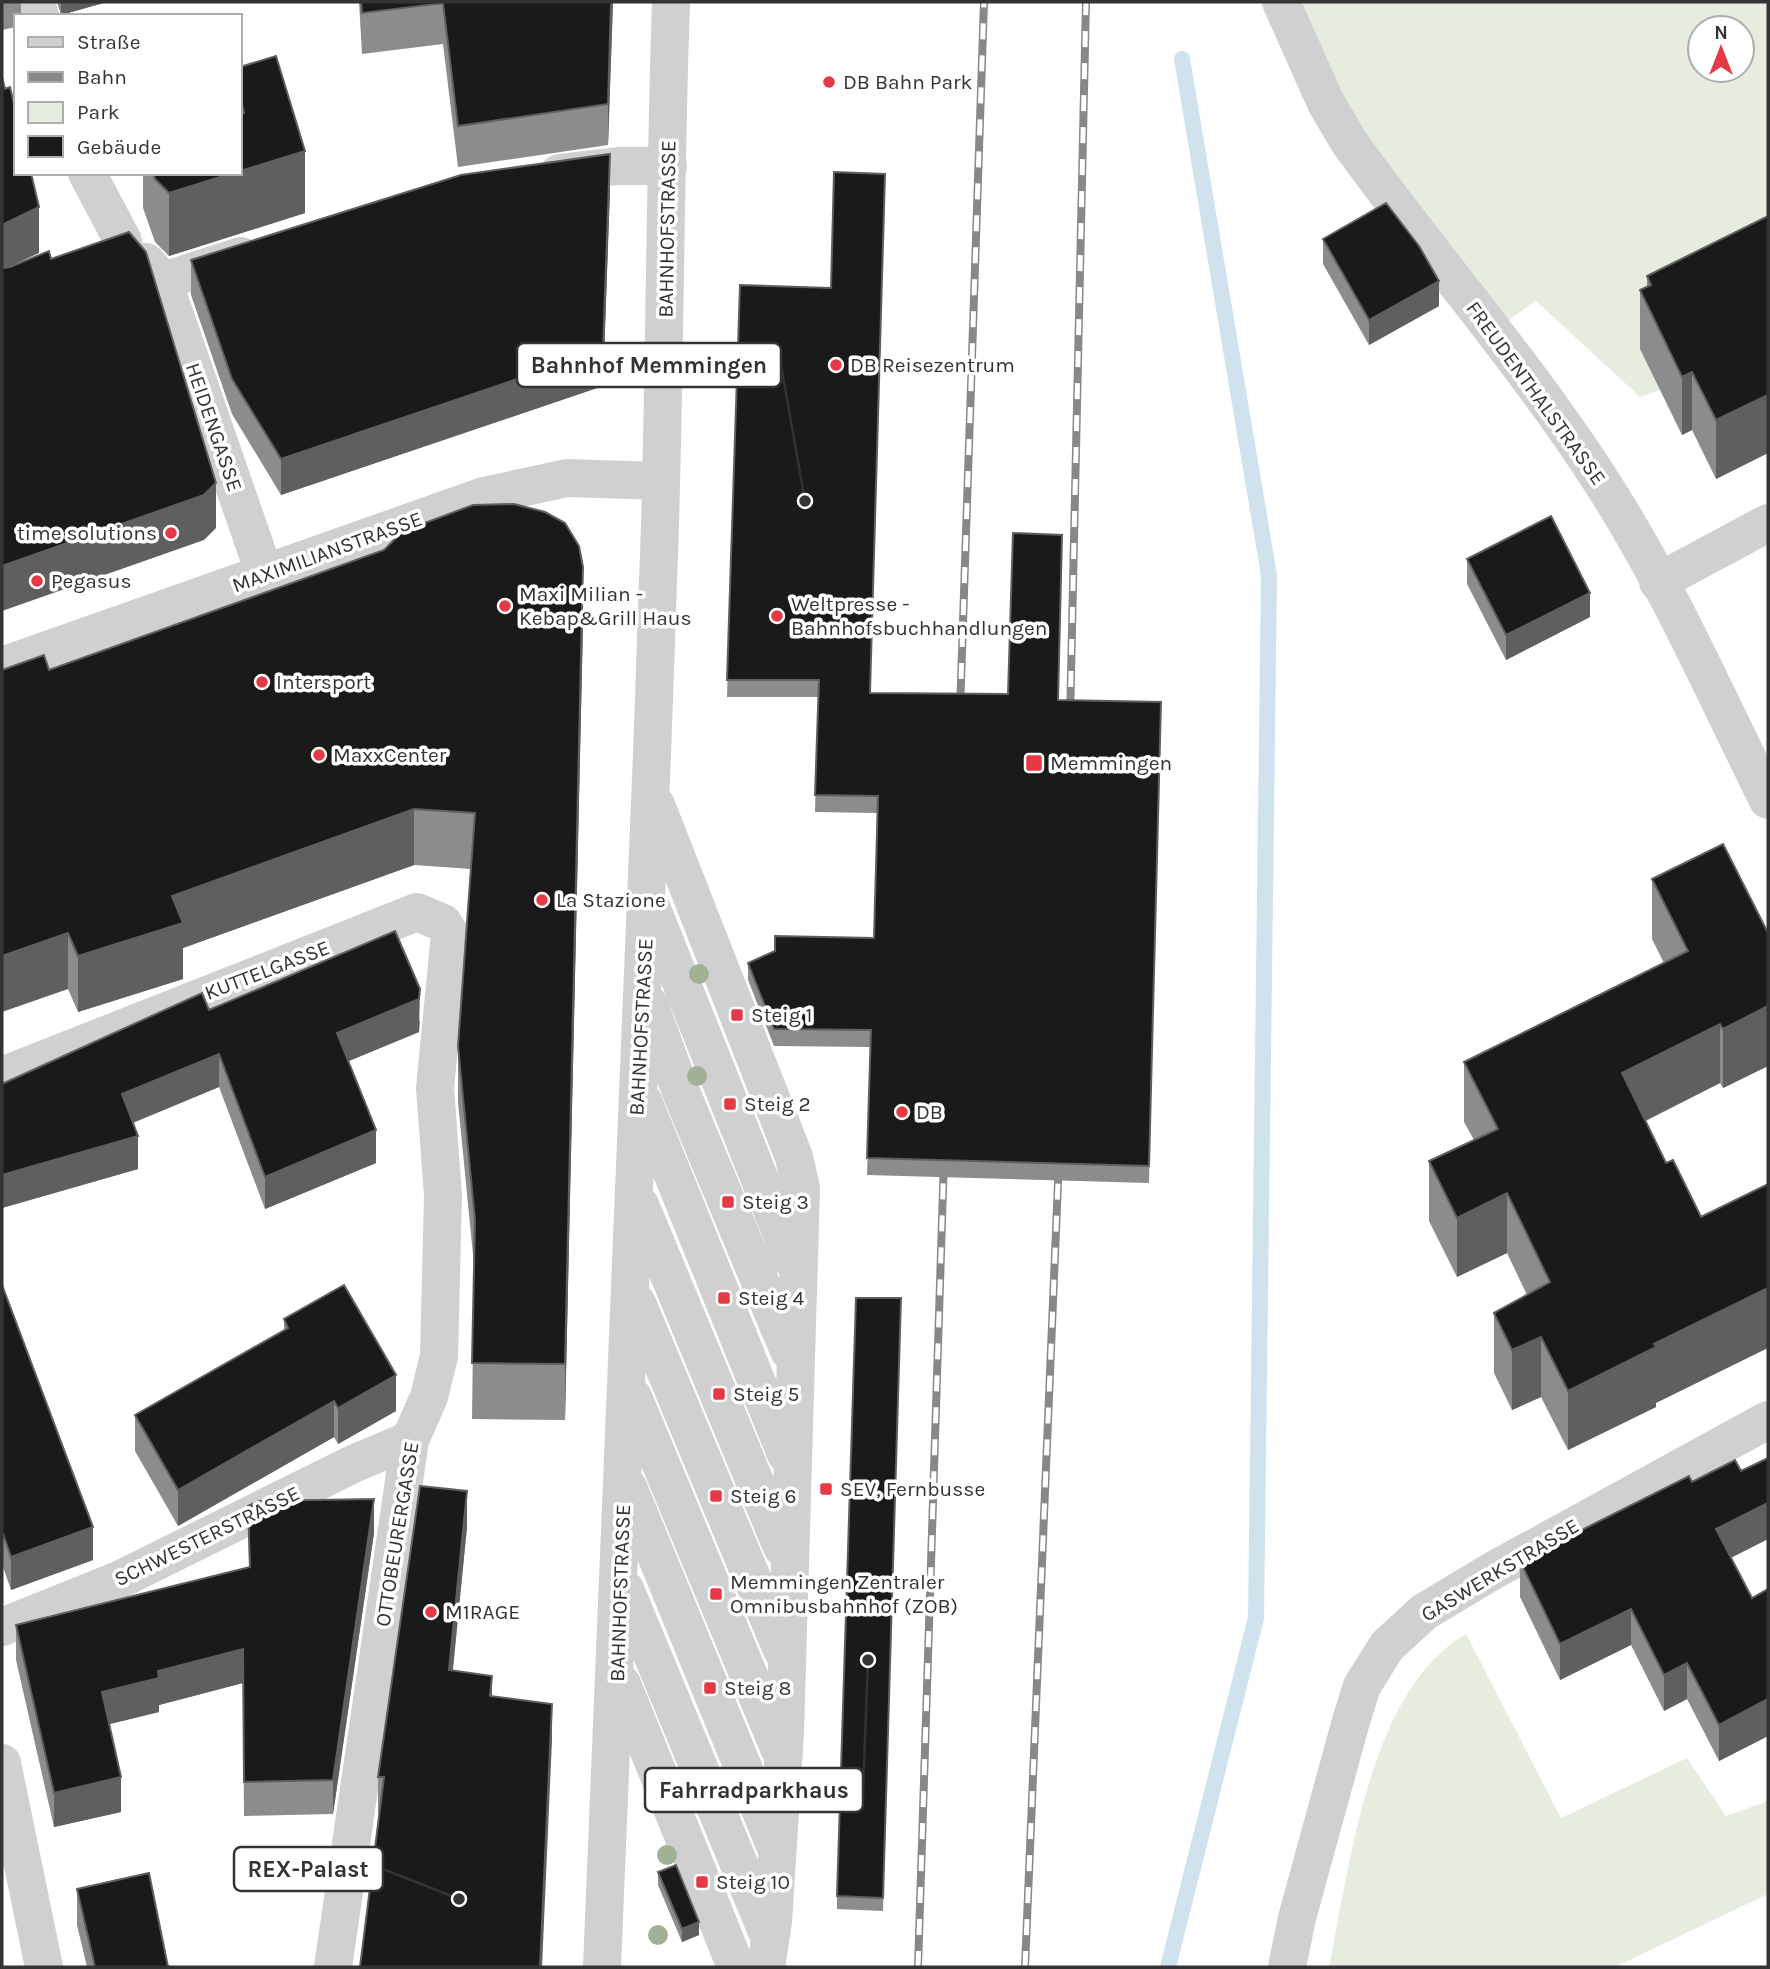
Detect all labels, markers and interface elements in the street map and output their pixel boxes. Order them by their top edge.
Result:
legend [14,14,242,175]
north arrow [1686,14,1756,84]
text: N [1714,22,1728,44]
text: Straße [77,30,140,54]
text: Bahn [77,65,127,89]
place label: DB Bahn Park [843,70,973,94]
marker: DB Bahn Park [821,74,837,90]
text: Park [77,100,120,124]
text: Gebäude [77,135,161,159]
street label: BAHNHOFSTRASSE [653,140,681,318]
street label: FREUDENTHALSTRASSE [1461,296,1611,490]
callout: Bahnhof Memmingen [517,343,781,387]
text: Bahnhof Memmingen [531,352,767,379]
place label: DB Reisezentrum [850,353,1015,377]
marker: DB Reisezentrum [828,357,844,373]
street label: HEIDENGASSE [181,359,247,495]
street label: MAXIMILIANSTRASSE [229,506,425,598]
place label: time solutions [17,521,157,545]
marker: time solutions [163,525,179,541]
place label: Pegasus [51,569,132,593]
marker: Pegasus [29,573,45,589]
place label: Maxi Milian - Kebap&Grill Haus [519,582,692,630]
place label: Weltpresse - Bahnhofsbuchhandlungen [791,592,1047,640]
marker: Maxi Milian - Kebap&Grill Haus [497,598,513,614]
marker: Weltpresse - Bahnhofsbuchhandlungen [769,608,785,624]
place label: Intersport [276,670,371,694]
marker: Intersport [254,674,270,690]
place label: MaxxCenter [333,743,447,767]
marker: MaxxCenter [311,747,327,763]
place label: Memmingen [1050,751,1172,775]
marker: Memmingen [1024,753,1044,773]
place label: La Stazione [556,888,666,912]
marker: La Stazione [534,892,550,908]
street label: KUTTELGASSE [201,935,333,1005]
street label: BAHNHOFSTRASSE [624,938,658,1116]
place label: Steig 1 [751,1003,812,1027]
marker: Steig 1 [729,1007,745,1023]
place label: Steig 2 [744,1092,811,1116]
marker: Steig 2 [722,1096,738,1112]
place label: DB [916,1100,943,1124]
marker: DB [894,1104,910,1120]
place label: Steig 3 [742,1190,809,1214]
marker: Steig 3 [720,1194,736,1210]
place label: Steig 4 [738,1286,804,1310]
marker: Steig 4 [716,1290,732,1306]
place label: Steig 5 [733,1382,799,1406]
marker: Steig 5 [711,1386,727,1402]
street label: OTTOBEURERGASSE [371,1440,423,1628]
place label: SEV, Fernbusse [840,1477,985,1501]
street label: SCHWESTERSTRASSE [110,1481,304,1591]
marker: SEV, Fernbusse [818,1481,834,1497]
place label: Steig 6 [730,1484,797,1508]
marker: Steig 6 [708,1488,724,1504]
street label: BAHNHOFSTRASSE [605,1504,635,1682]
street label: GASWERKSTRASSE [1417,1513,1583,1627]
place label: Memmingen Zentraler Omnibusbahnhof (ZOB) [730,1570,958,1618]
marker: Memmingen Zentraler Omnibusbahnhof (ZOB) [708,1586,724,1602]
place label: M1RAGE [445,1600,520,1624]
marker: M1RAGE [423,1604,439,1620]
place label: Steig 8 [724,1676,791,1700]
marker: Steig 8 [702,1680,718,1696]
callout: Fahrradparkhaus [645,1768,863,1812]
text: Fahrradparkhaus [659,1777,849,1804]
callout: REX-Palast [234,1847,383,1891]
text: REX-Palast [247,1856,369,1883]
place label: Steig 10 [716,1870,790,1894]
marker: Steig 10 [694,1874,710,1890]

